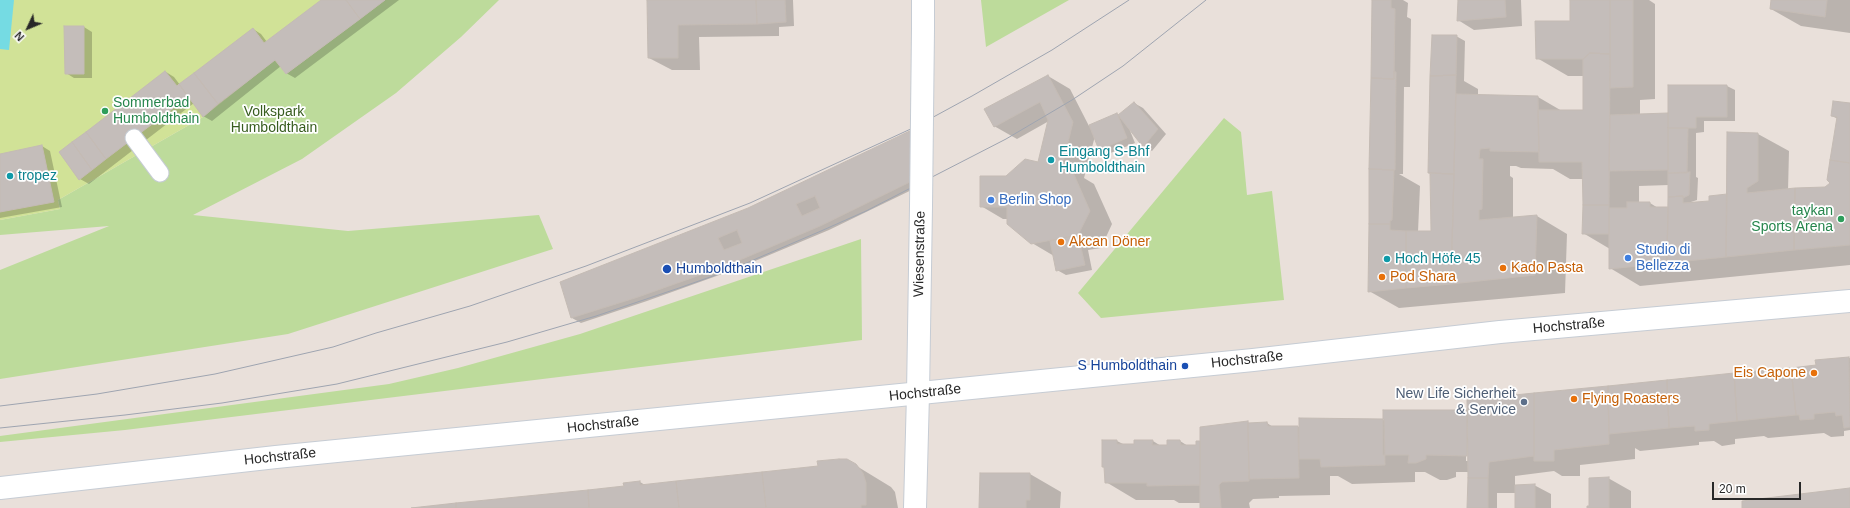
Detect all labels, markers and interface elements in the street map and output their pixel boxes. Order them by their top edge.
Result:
north arrow [8,8,48,48]
text: N [12,29,26,43]
place label: Sommerbad Humboldthain [113,95,199,128]
park label: Volkspark Humboldthain [231,104,317,136]
marker: Sommerbad Humboldthain [100,106,110,116]
place label: Eingang S-Bhf Humboldthain [1059,144,1149,176]
marker: Eingang S-Bhf Humboldthain [1046,155,1056,165]
place label: tropez [18,168,57,184]
marker: tropez [5,171,15,181]
place label: Berlin Shop [999,192,1071,208]
marker: Berlin Shop [986,195,996,205]
place label: taykan Sports Arena [1751,203,1833,236]
street label: Wiesenstraße [911,211,929,297]
marker: taykan Sports Arena [1836,214,1846,224]
place label: Akcan Döner [1069,234,1150,250]
marker: Akcan Döner [1056,237,1066,247]
place label: Studio di Bellezza [1636,242,1690,274]
place label: Hoch Höfe 45 [1395,251,1481,267]
marker: Studio di Bellezza [1623,253,1633,263]
marker: Hoch Höfe 45 [1382,254,1392,264]
place label: Kado Pasta [1511,260,1583,276]
place label: Humboldthain [676,261,762,277]
marker: Humboldthain [661,263,673,275]
marker: Kado Pasta [1498,263,1508,273]
place label: Pod Shara [1390,269,1456,285]
marker: Pod Shara [1377,272,1387,282]
street label: Hochstraße [1532,314,1606,338]
street label: Hochstraße [1210,348,1284,372]
place label: S Humboldthain [1077,358,1177,374]
marker: S Humboldthain [1180,361,1190,371]
place label: Eis Capone [1734,365,1806,381]
marker: Eis Capone [1809,368,1819,378]
street label: Hochstraße [888,381,962,405]
place label: New Life Sicherheit & Service [1395,386,1516,418]
place label: Flying Roasters [1582,391,1679,407]
marker: Flying Roasters [1569,394,1579,404]
marker: New Life Sicherheit & Service [1519,397,1529,407]
street label: Hochstraße [566,413,640,437]
street label: Hochstraße [243,445,317,469]
scale bar [1714,474,1803,500]
text: 20 m [1719,482,1746,496]

